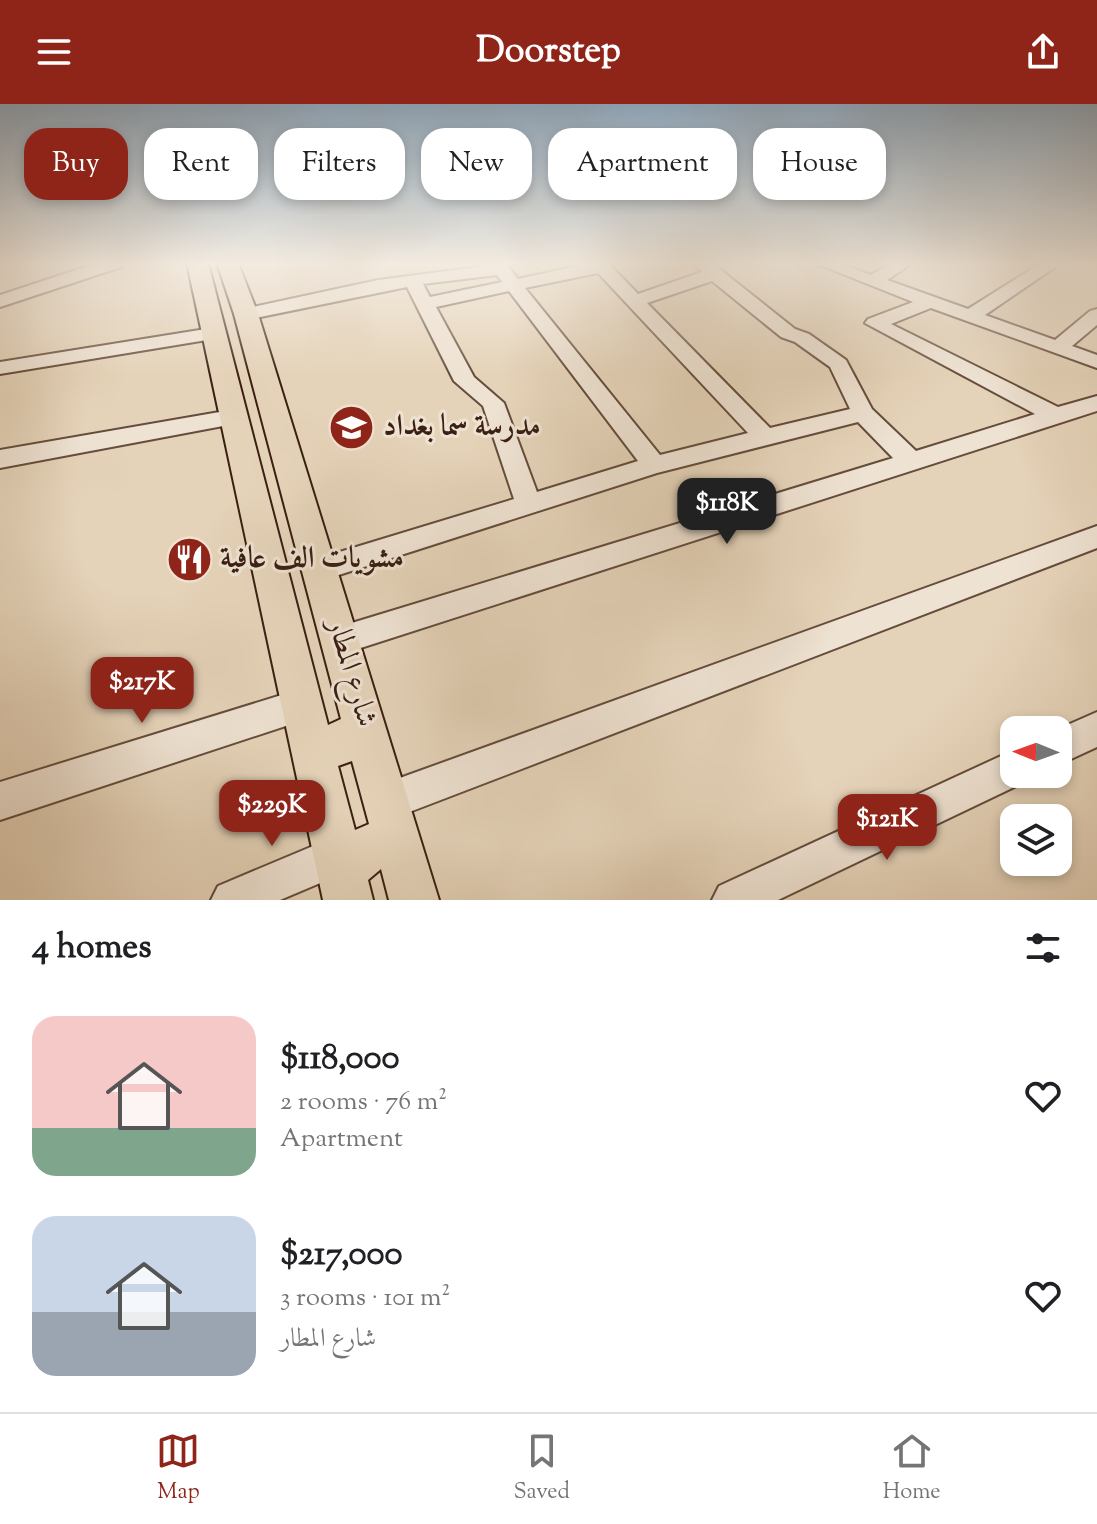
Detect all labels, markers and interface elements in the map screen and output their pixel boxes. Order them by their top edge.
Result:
text: Doorstep [476,26,621,78]
icon: menu [32,30,76,74]
icon: share [1021,30,1065,74]
chip: Buy [24,128,128,200]
chip: Rent [144,128,258,200]
chip: Filters [274,128,405,200]
chip: New [421,128,532,200]
chip: Apartment [548,128,737,200]
chip: House [753,128,886,200]
school or university icon: مدرسة سما بغداد [328,403,376,451]
place label: مدرسة سما بغداد [383,406,541,449]
pin: $118K [671,478,783,546]
text: $118K [695,485,759,522]
restaurant icon: مشويات الف عافية [165,535,213,583]
place label: مشويات الف عافية [220,538,404,581]
street label: شارع المطار [313,611,387,733]
pin: $217K [86,657,198,725]
text: $217K [109,664,175,701]
north arrow [1000,716,1072,788]
map controls [1000,716,1072,876]
pin: $229K [216,780,328,848]
text: $229K [237,787,307,824]
pin: $121K [831,794,943,862]
text: $121K [856,801,918,838]
button: layers [1000,804,1072,876]
text: 4 homes [32,924,152,973]
icon: filters [1021,926,1065,970]
text: $118,000 [280,1035,399,1084]
icon: home [96,1048,192,1144]
icon: heart [1021,1074,1065,1118]
text: 2 rooms · 76 m² [280,1084,447,1121]
text: Apartment [280,1121,403,1158]
text: $217,000 [280,1231,403,1280]
icon: home [96,1248,192,1344]
icon: heart [1021,1274,1065,1318]
text: 3 rooms · 101 m² [280,1280,450,1317]
text: شارع المطار [280,1321,376,1358]
tab: Map [156,1429,200,1509]
tab: Saved [513,1429,570,1509]
tab: Home [883,1429,941,1509]

